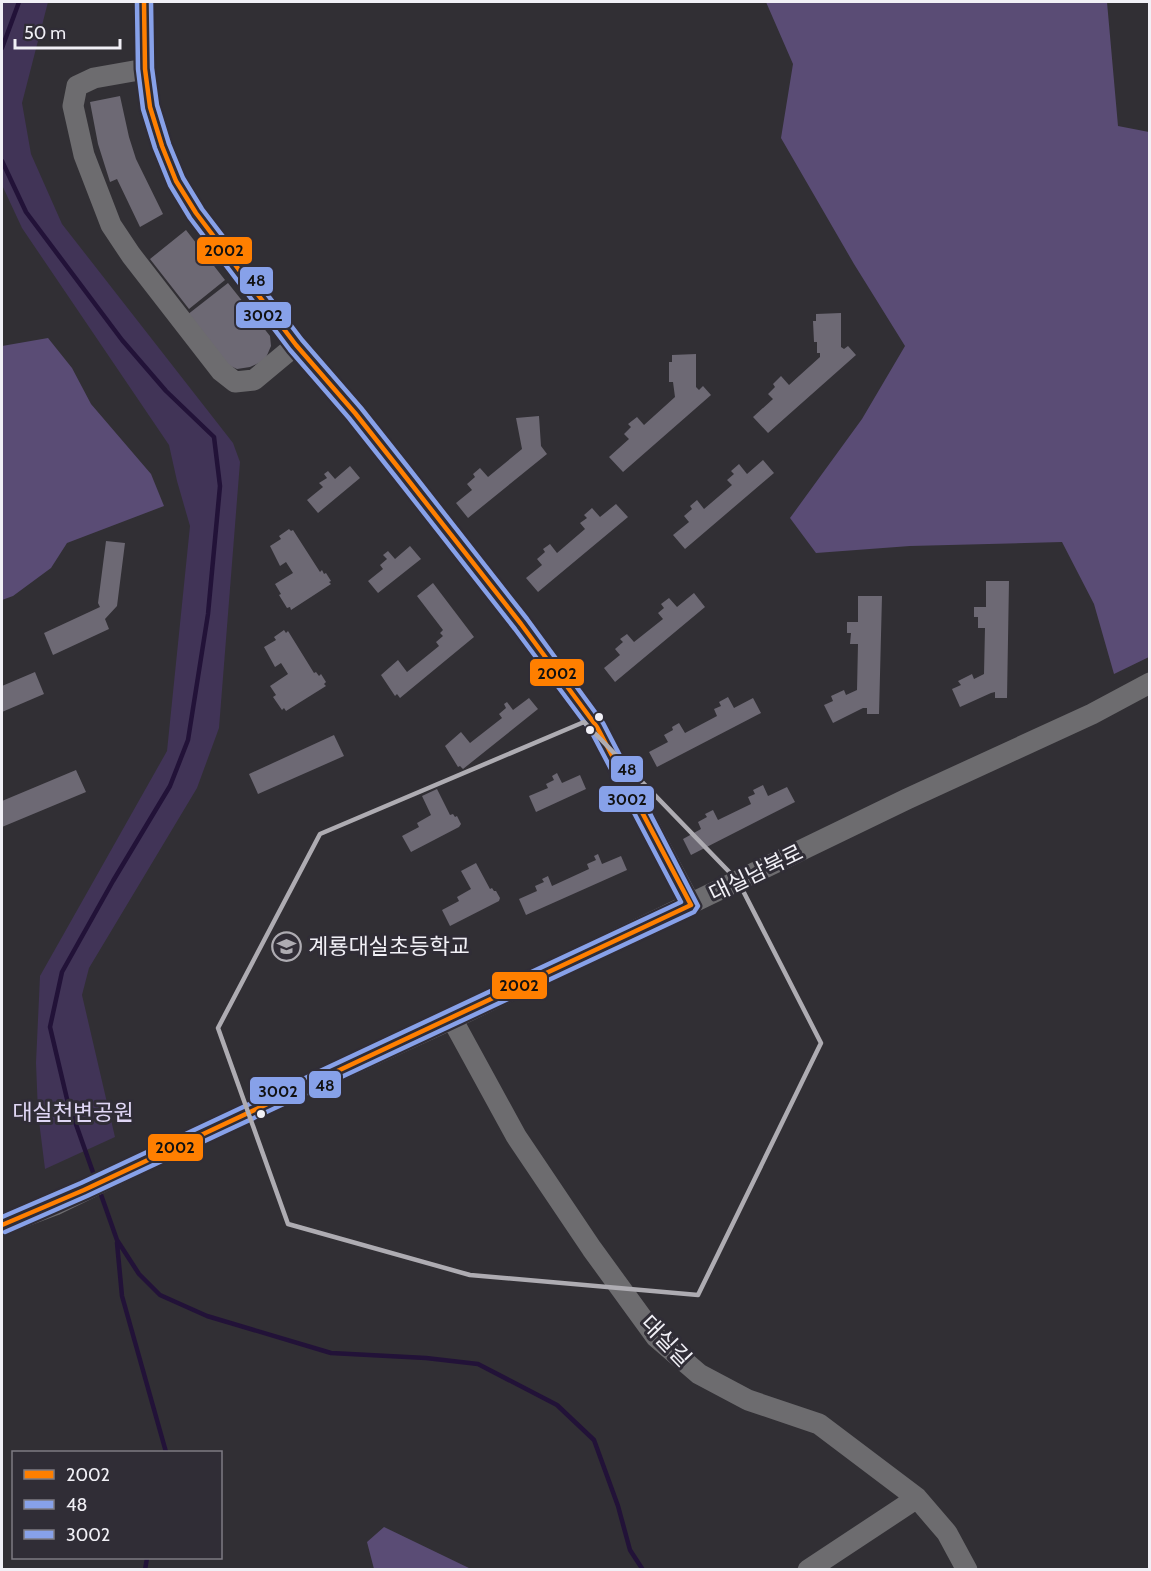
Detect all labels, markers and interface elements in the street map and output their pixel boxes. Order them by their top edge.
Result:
scale bar [15,12,120,50]
text: 50 m [24,22,66,44]
line badge: 2002 [196,236,253,265]
text: 2002 [204,241,244,260]
line badge: 48 [239,266,274,295]
text: 48 [246,271,266,290]
line badge: 3002 [235,301,292,329]
text: 3002 [243,306,283,325]
line badge: 2002 [529,658,585,687]
text: 2002 [537,664,577,683]
unlabelled marker [593,711,605,723]
unlabelled marker [584,724,596,736]
line badge: 48 [610,755,644,783]
text: 48 [617,760,637,779]
line badge: 3002 [598,785,655,813]
text: 3002 [607,790,647,809]
street label: 대실남북로 [705,839,807,907]
school or university icon: 계룡대실초등학교 [271,930,303,962]
place label: 계룡대실초등학교 [308,933,470,960]
line badge: 2002 [491,971,548,1000]
text: 2002 [499,976,539,995]
line badge: 48 [308,1070,342,1099]
line badge: 3002 [249,1076,306,1105]
text: 48 [315,1076,335,1095]
text: 3002 [258,1082,298,1101]
park label: 대실천변공원 [12,1099,134,1126]
unlabelled marker [255,1108,267,1120]
line badge: 2002 [147,1133,204,1162]
text: 2002 [155,1138,195,1157]
street label: 대실길 [635,1310,697,1372]
legend [12,1451,222,1559]
text: 2002 [66,1464,110,1486]
text: 48 [66,1494,87,1516]
text: 3002 [66,1524,110,1546]

